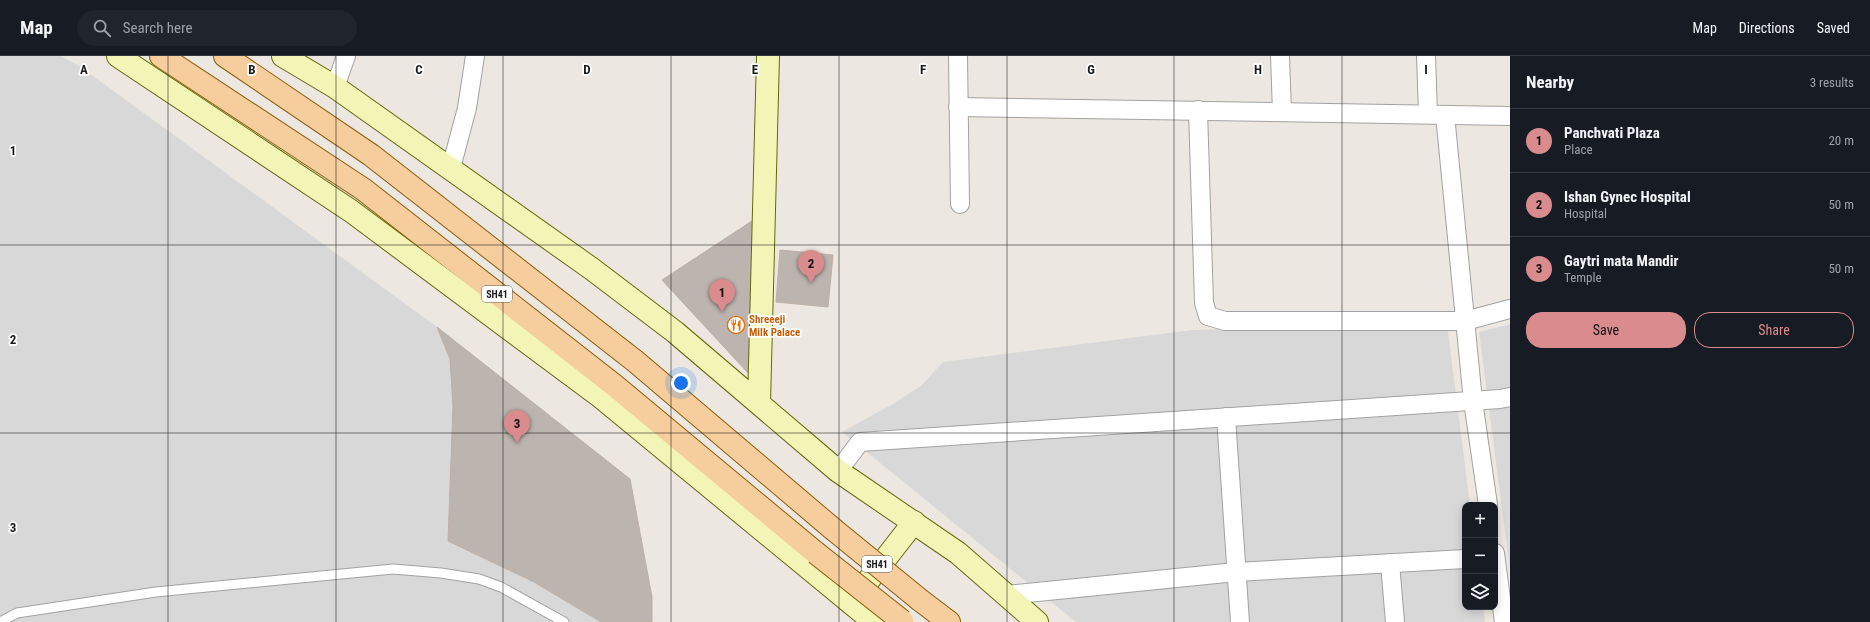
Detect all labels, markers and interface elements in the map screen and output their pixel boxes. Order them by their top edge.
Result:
search box [77,10,357,46]
text: Map [20,16,53,39]
icon: search [91,17,113,39]
text: Search here [123,19,193,37]
text: Map [1693,20,1717,36]
text: Directions [1739,20,1795,36]
text: Saved [1817,20,1850,36]
text: A [80,62,88,77]
text: B [248,62,256,77]
text: C [415,62,423,77]
text: D [583,62,591,77]
text: E [752,62,759,77]
text: F [920,62,926,77]
text: G [1087,62,1095,77]
text: H [1254,62,1262,77]
text: I [1424,62,1428,77]
text: Nearby [1526,72,1574,92]
text: 3 results [1810,75,1854,90]
text: Panchvati Plaza [1564,124,1660,142]
text: 1 [1536,133,1542,148]
text: 20 m [1828,133,1854,148]
text: Place [1564,142,1593,157]
text: 1 [10,143,16,158]
text: Ishan Gynec Hospital [1564,188,1691,206]
text: 2 [1536,197,1542,212]
text: 50 m [1828,197,1854,212]
text: Hospital [1564,206,1607,221]
pin: 2 [798,250,824,283]
text: Gaytri mata Mandir [1564,252,1679,270]
text: 3 [1536,261,1542,276]
text: 50 m [1828,261,1854,276]
text: Temple [1564,270,1602,285]
pin: 1 [709,279,735,312]
road number: SH41 [482,286,512,302]
button: Save [1526,312,1686,348]
button: Share [1694,312,1854,348]
place label: Shreeeji Milk Palace [749,313,800,339]
restaurant icon: Shreeeji Milk Palace [726,315,746,335]
text: 2 [10,332,17,347]
your location [671,373,691,393]
pin: 3 [504,410,530,443]
map controls [1462,502,1498,610]
button: + [1462,502,1498,538]
text: 3 [10,520,16,535]
button: − [1462,538,1498,574]
road number: SH41 [862,556,892,572]
button: layers [1462,574,1498,610]

